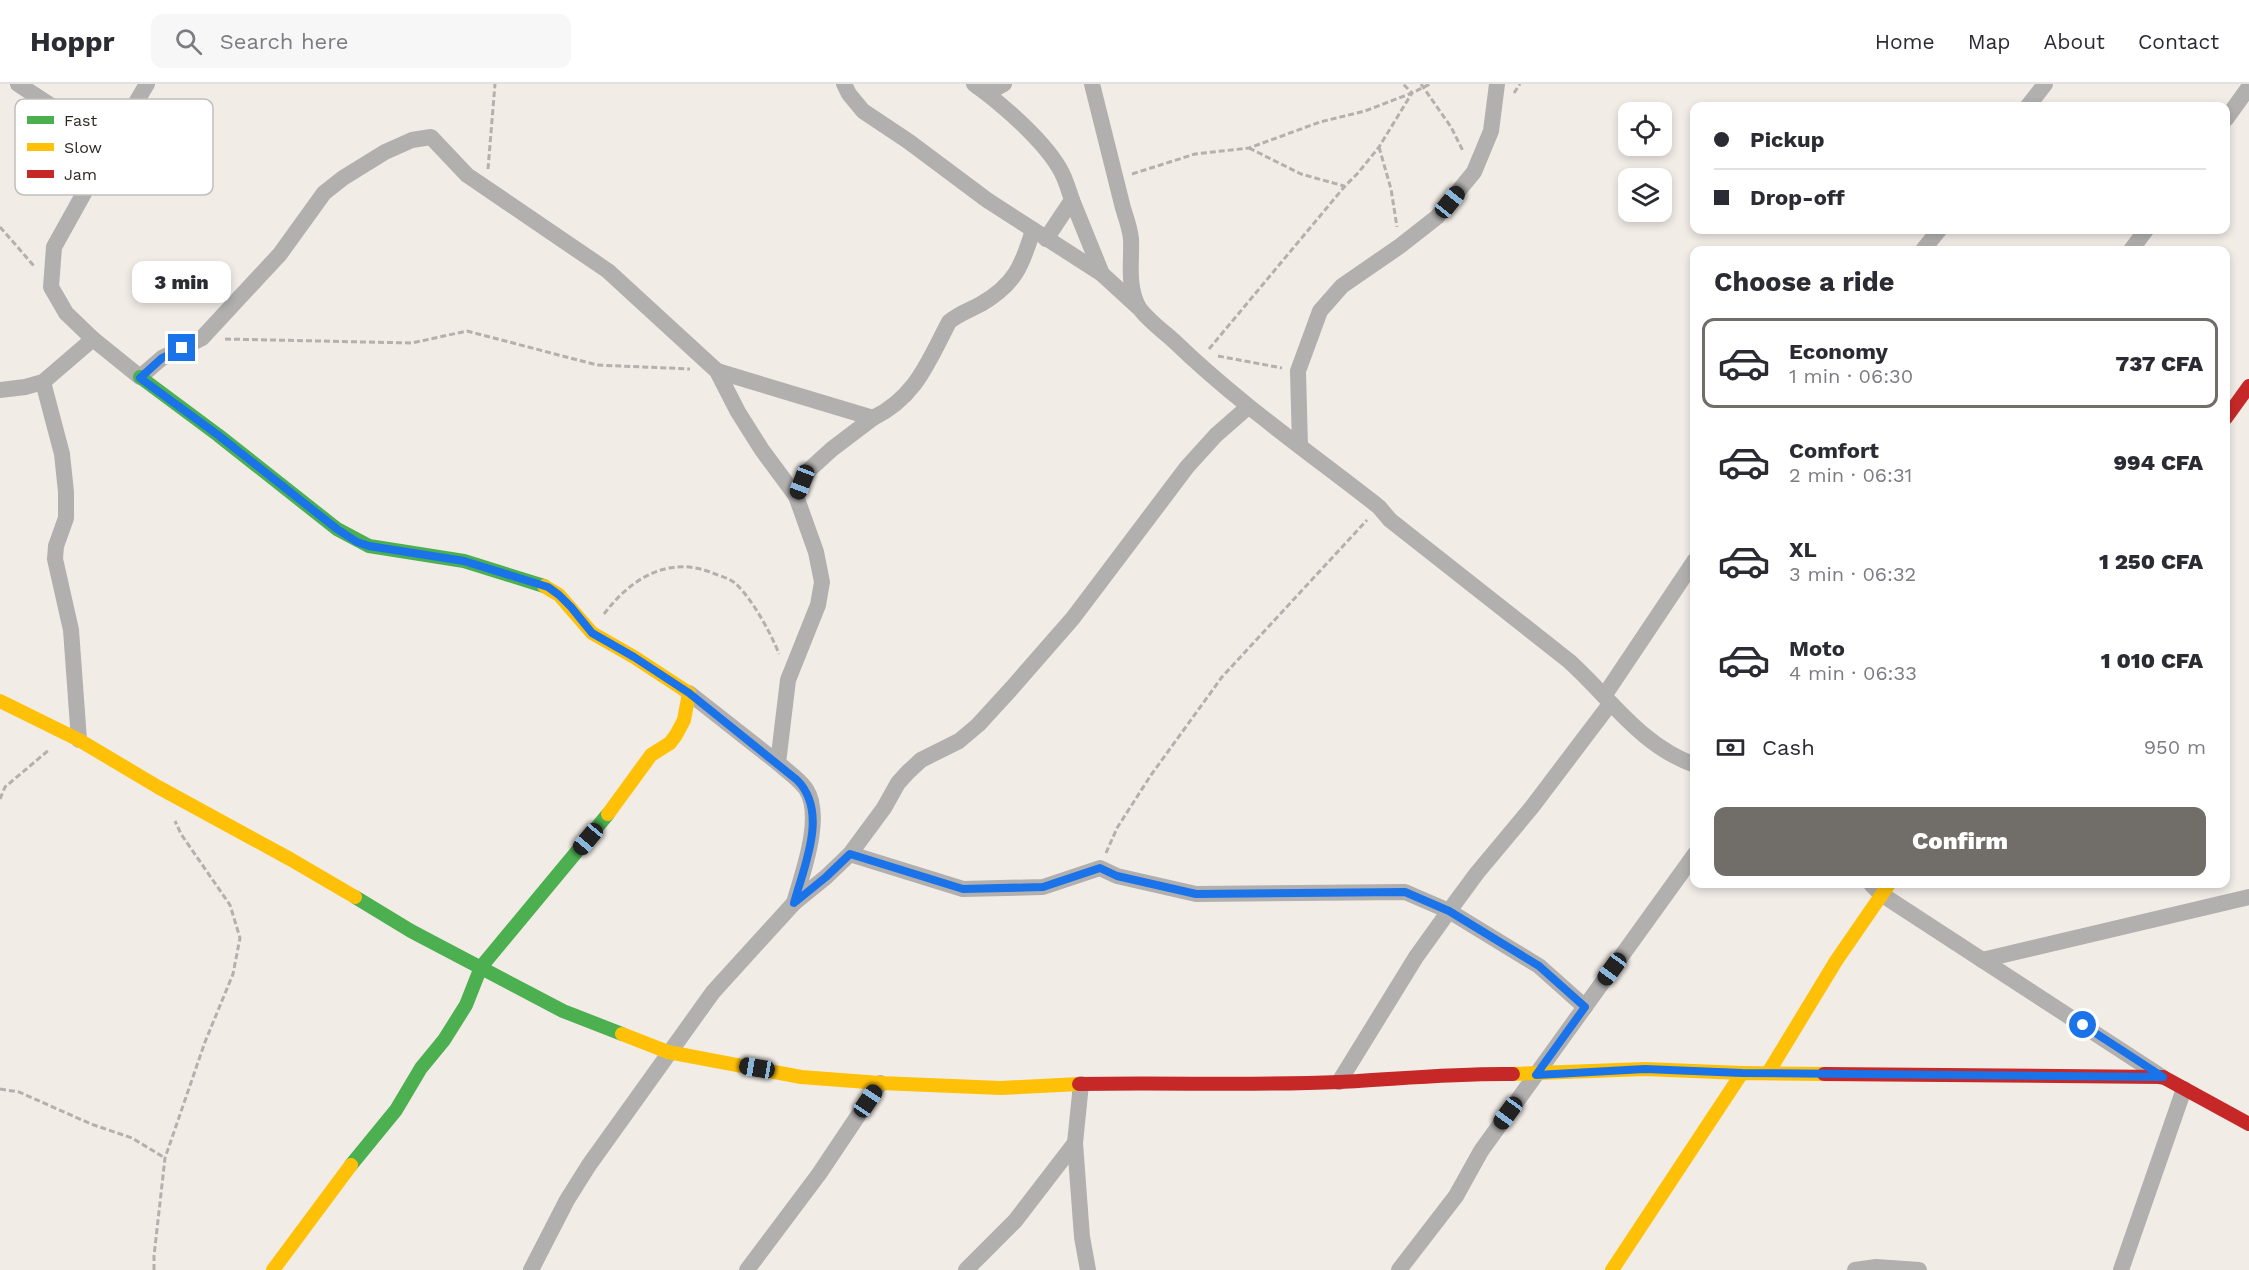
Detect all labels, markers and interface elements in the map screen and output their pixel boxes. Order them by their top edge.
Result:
search box [151,14,571,68]
text: Hoppr [30,25,115,58]
icon: search [172,25,205,58]
text: Search here [220,29,349,54]
text: Home [1875,29,1935,54]
text: Map [1968,29,2011,54]
text: About [2044,29,2105,54]
text: Contact [2138,29,2219,54]
legend [15,99,213,195]
map controls [1618,102,1672,222]
button: locate [1618,102,1672,156]
text: Fast [64,111,97,130]
text: Pickup [1750,127,1825,152]
text: Slow [64,138,102,157]
text: Jam [64,165,97,184]
button: layers [1618,168,1672,222]
car [1432,182,1468,222]
text: Drop-off [1750,185,1845,210]
callout: 3 min [132,261,231,303]
text: Choose a ride [1714,266,1894,298]
text: 3 min [154,270,209,294]
route end [168,334,195,361]
icon: car [1717,336,1771,390]
text: Economy [1789,339,1888,364]
text: 737 CFA [2115,351,2203,376]
text: 1 min · 06:30 [1789,364,1913,388]
icon: car [1717,435,1771,489]
text: Comfort [1789,438,1879,463]
text: 994 CFA [2113,450,2203,475]
car [787,462,817,502]
text: 2 min · 06:31 [1789,463,1912,487]
icon: car [1717,534,1771,588]
text: XL [1789,537,1817,562]
text: 1 250 CFA [2099,549,2203,574]
text: 3 min · 06:32 [1789,562,1916,586]
icon: car [1717,633,1771,687]
text: Moto [1789,636,1845,661]
text: 1 010 CFA [2101,648,2203,673]
text: 4 min · 06:33 [1789,661,1917,685]
icon: cash [1714,731,1747,764]
text: Cash [1762,735,1815,760]
text: 950 m [2144,735,2206,759]
button: Confirm [1714,807,2206,876]
car [570,819,606,859]
car [1594,949,1630,989]
route start [2069,1011,2096,1038]
car [738,1056,776,1080]
car [850,1081,886,1121]
car [1490,1093,1526,1133]

